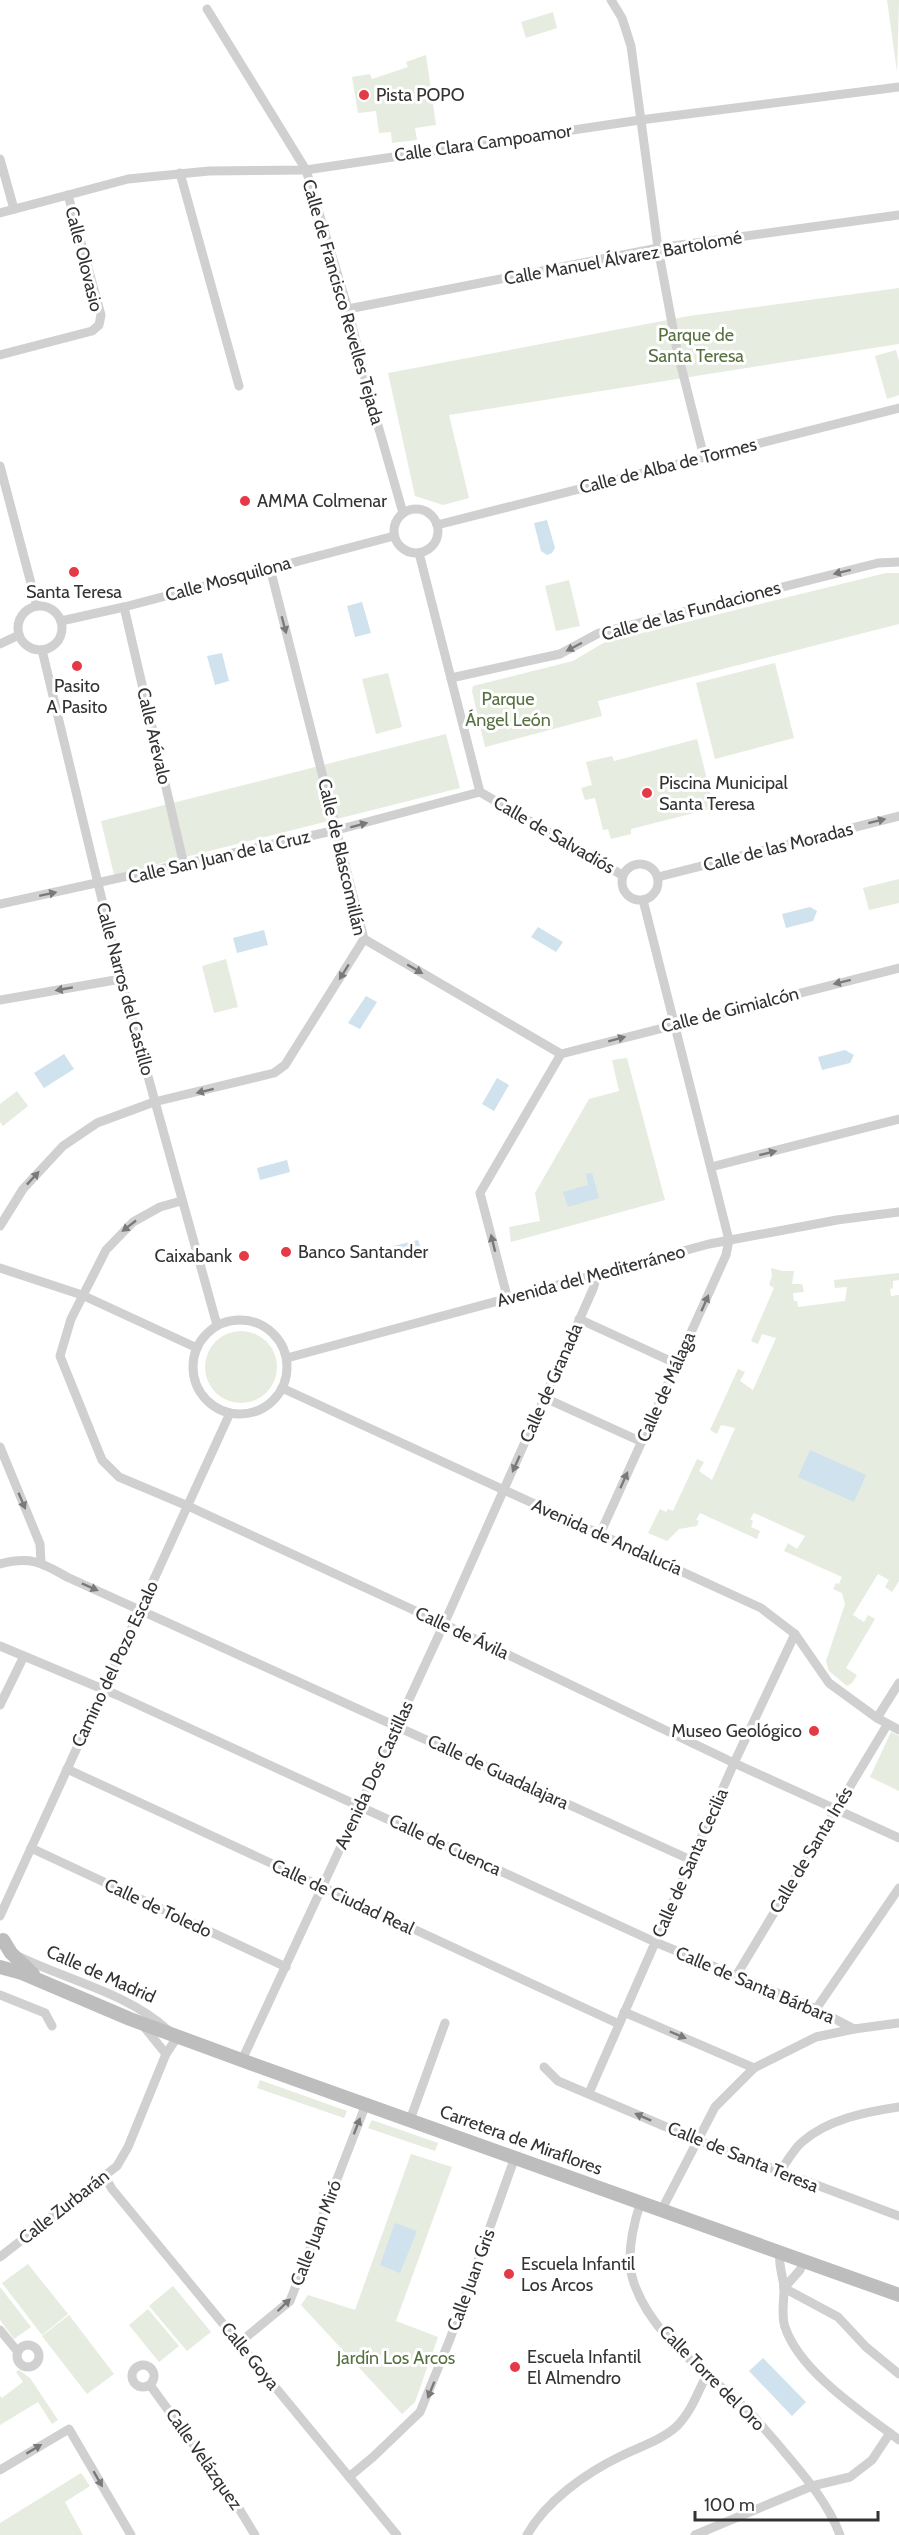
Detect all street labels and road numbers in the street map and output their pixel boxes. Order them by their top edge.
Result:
street label: Calle Clara Campoamor [393,120,574,166]
street label: Calle de Francisco Revelles Tejada [297,177,389,428]
street label: Calle Olovasio [60,204,108,314]
street label: Calle Manuel Álvarez Bartolomé [502,226,744,290]
street label: Calle de Alba de Tormes [577,433,759,499]
street label: Calle Mosquilona [163,552,294,606]
street label: Calle de las Fundaciones [599,576,783,646]
street label: Calle Arévalo [132,686,176,787]
street label: Calle de Blascomillán [313,776,371,938]
street label: Calle de Salvadiós [489,791,619,879]
street label: Calle de las Moradas [701,818,855,876]
street label: Calle San Juan de la Cruz [126,825,313,889]
street label: Calle Narros del Castillo [91,900,159,1078]
street label: Calle de Gimialcón [659,982,801,1038]
street label: Avenida del Mediterráneo [494,1240,688,1312]
street label: Calle de Granada [515,1320,587,1446]
street label: Calle de Málaga [632,1328,700,1446]
street label: Avenida de Andalucía [528,1494,686,1580]
street label: Camino del Pozo Escalo [67,1577,163,1751]
street label: Calle de Ávila [412,1602,513,1664]
street label: Avenida Dos Castillas [330,1697,418,1853]
street label: Calle de Guadalajara [424,1730,572,1814]
street label: Calle de Santa Inés [765,1783,857,1917]
street label: Calle de Santa Cecilia [647,1785,733,1941]
street label: Calle de Cuenca [386,1809,505,1881]
street label: Calle de Ciudad Real [268,1854,418,1940]
street label: Calle de Toledo [101,1874,215,1943]
street label: Calle de Madrid [43,1940,159,2008]
street label: Calle de Santa Bárbara [672,1942,838,2029]
street label: Carretera de Miraflores [437,2100,605,2180]
street label: Calle de Santa Teresa [664,2117,822,2197]
street label: Calle Zurbarán [14,2165,114,2249]
street label: Calle Juan Miró [286,2177,346,2289]
street label: Calle Juan Gris [442,2226,500,2334]
street label: Calle Goya [216,2318,284,2395]
street label: Calle Torre del Oro [655,2321,770,2436]
street label: Calle Velázquez [161,2404,247,2514]

